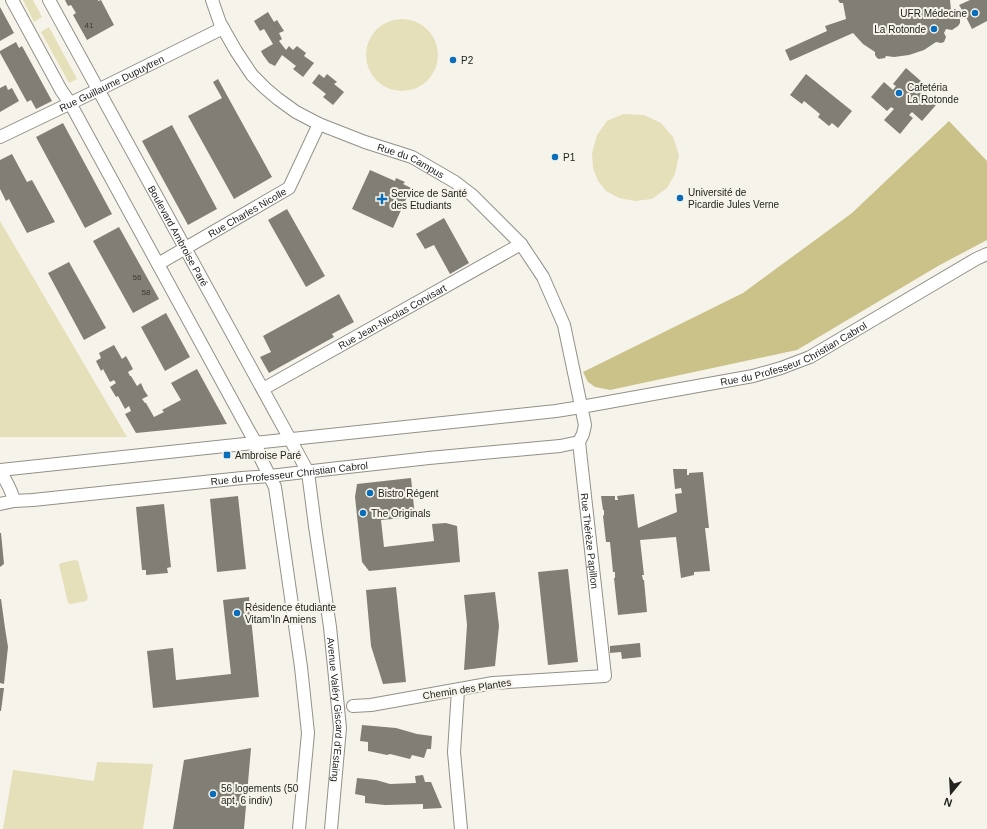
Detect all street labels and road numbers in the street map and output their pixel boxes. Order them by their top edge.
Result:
street label: Rue Guillaume Dupuytren [58,53,166,113]
street label: Rue du Campus [376,141,446,180]
street label: Boulevard Ambroise Paré [146,183,211,289]
street label: Rue Charles Nicolle [206,185,288,239]
street label: Rue Jean-Nicolas Corvisart [336,282,448,351]
street label: Rue du Professeur Christian Cabrol [719,319,868,387]
street label: Rue du Professeur Christian Cabrol [210,459,368,487]
street label: Rue Thérèze Papillon [579,492,601,589]
street label: Avenue Valéry Giscard d'Estaing [326,637,346,782]
street label: Chemin des Plantes [422,677,512,701]

